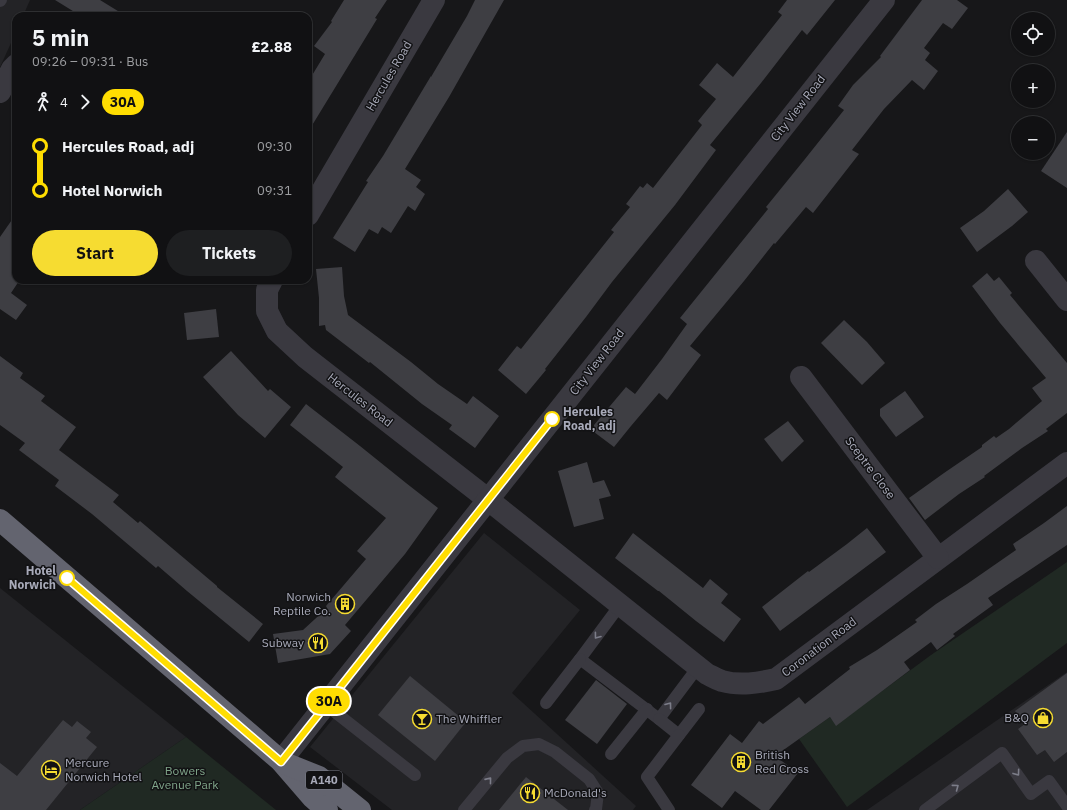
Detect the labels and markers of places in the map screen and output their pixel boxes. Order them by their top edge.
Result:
place label: Hercules Road, adj [563,404,616,433]
marker: Hercules Road, adj [544,411,560,427]
place label: Hotel Norwich [9,563,56,592]
marker: Hotel Norwich [59,570,75,586]
place label: Norwich Reptile Co. [273,589,331,618]
building icon: Norwich Reptile Co. [334,593,356,615]
restaurant icon: Subway [307,632,329,654]
place label: Subway [262,635,304,650]
shop icon: B&Q [1032,707,1054,729]
bar icon: The Whiffler [411,708,433,730]
place label: B&Q [1004,710,1029,725]
place label: The Whiffler [436,711,502,726]
place label: British Red Cross [755,747,809,776]
building icon: British Red Cross [730,751,752,773]
place label: Mercure Norwich Hotel [65,755,142,784]
hotel icon: Mercure Norwich Hotel [40,759,62,781]
restaurant icon: McDonald's [519,782,541,804]
place label: McDonald's [544,785,607,800]

